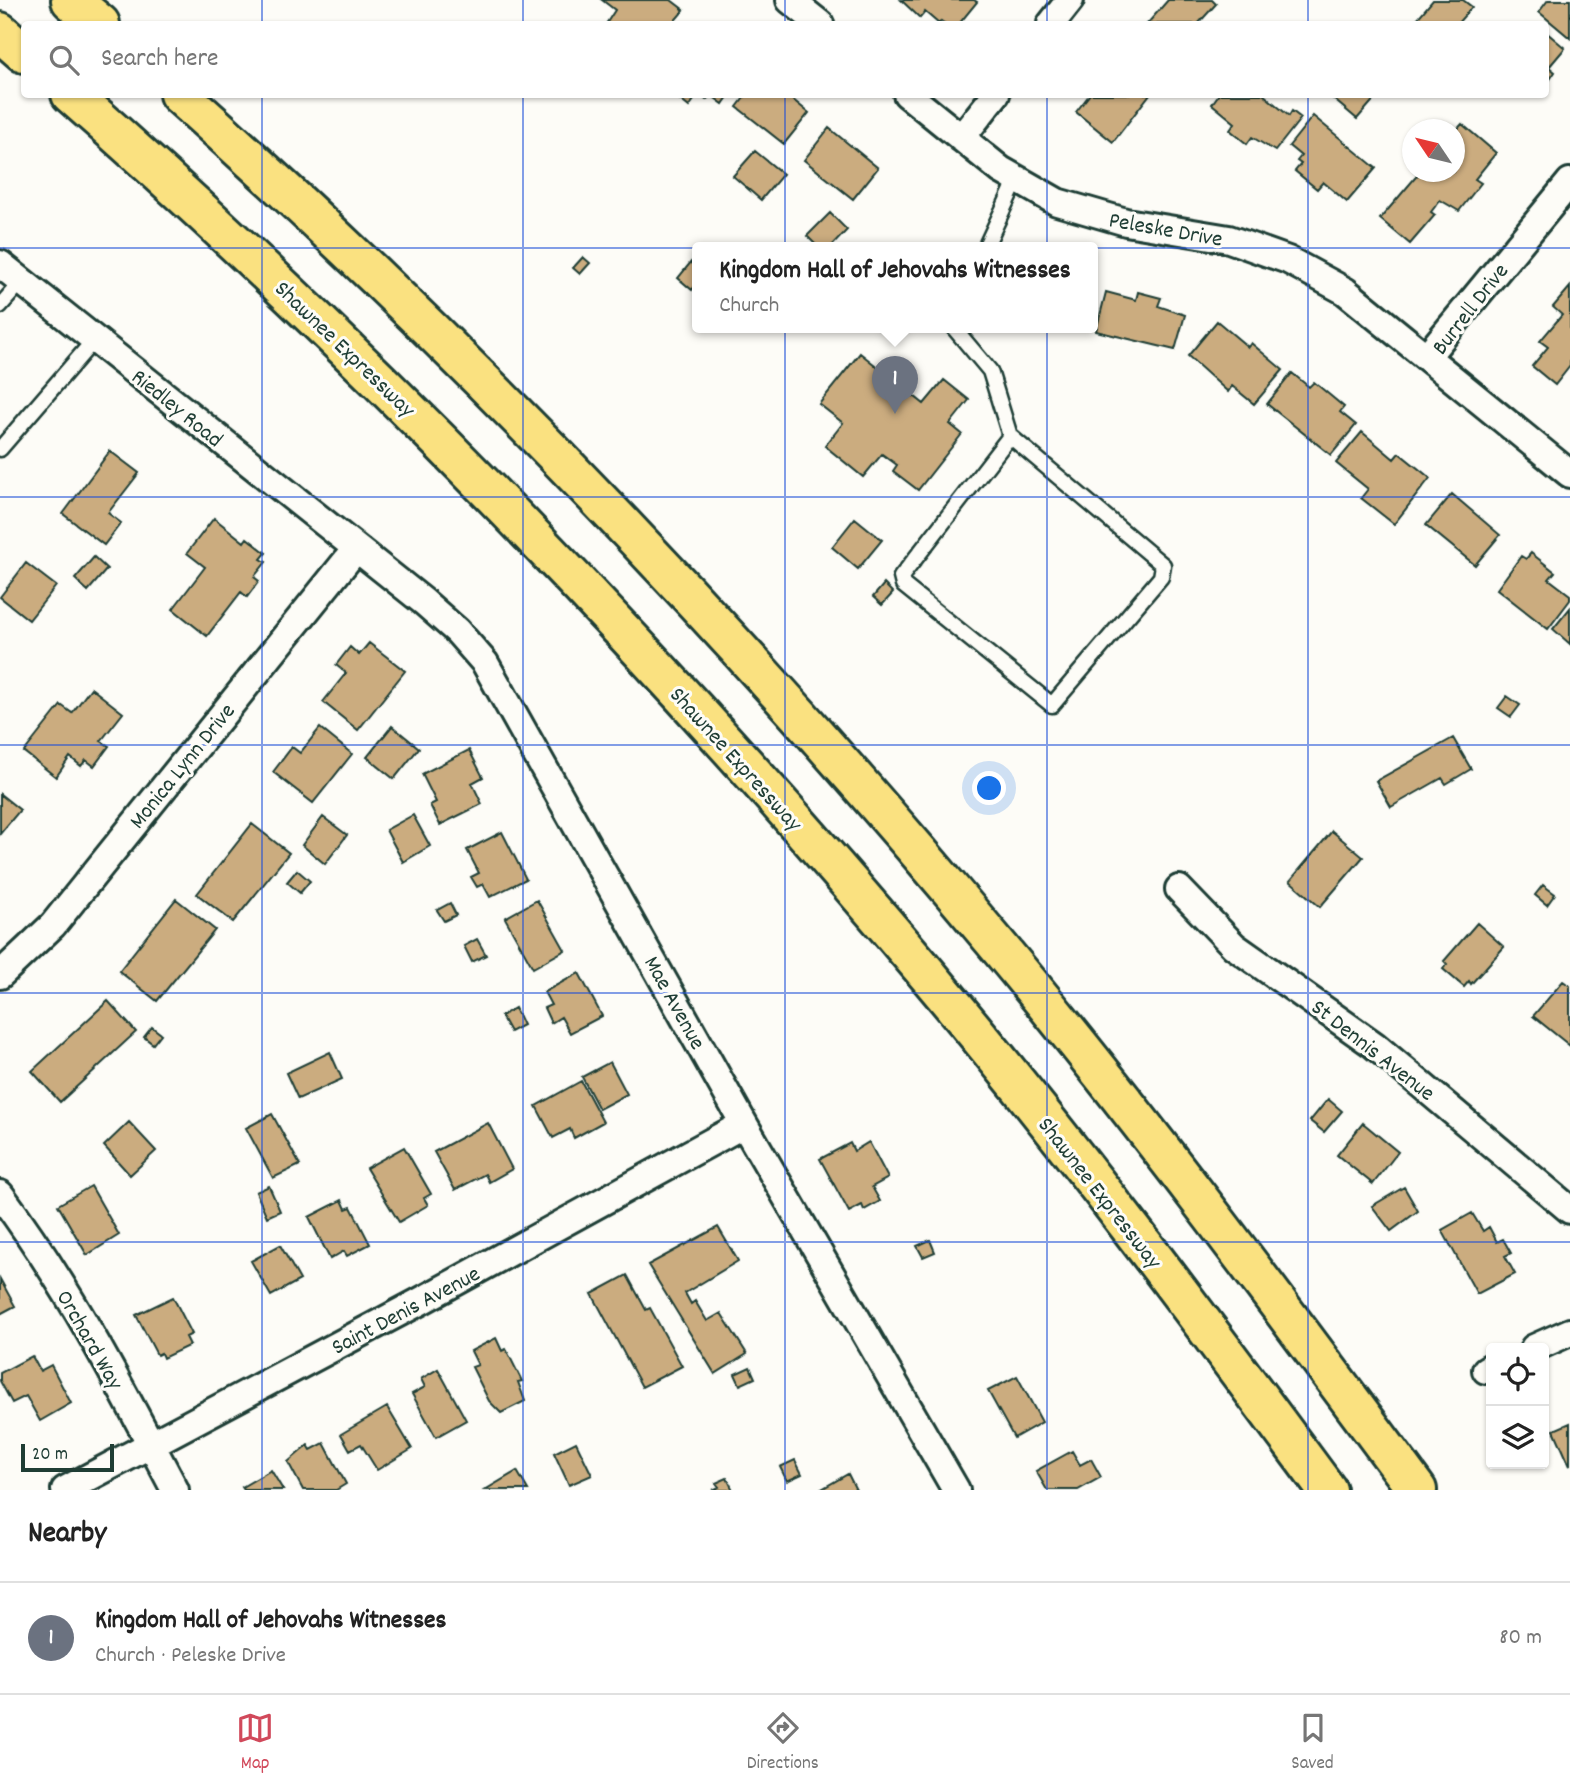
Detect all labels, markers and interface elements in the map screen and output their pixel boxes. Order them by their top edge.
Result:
search box [21,21,1549,98]
icon: search [45,41,83,79]
text: Search here [101,41,219,78]
north arrow [1402,119,1465,182]
street label: Peleske Drive [1106,205,1225,258]
popup [692,242,1098,333]
text: Kingdom Hall of Jehovahs Witnesses [719,253,1071,290]
street label: Burrell Drive [1425,257,1518,363]
street label: Shawnee Expressway [266,274,422,427]
text: Church [719,290,779,323]
pin: 1 [872,356,918,414]
street label: Riedley Road [123,362,229,457]
street label: Shawnee Expressway [660,681,809,841]
street label: Monica Lynn Drive [123,697,245,837]
your location [972,771,1006,805]
street label: Mae Avenue [634,951,712,1057]
street label: St Dennis Avenue [1303,993,1441,1111]
street label: Shawnee Expressway [1028,1111,1169,1278]
street label: Saint Denis Avenue [326,1259,487,1365]
street label: Orchard Way [46,1285,130,1397]
map controls [1486,1343,1549,1469]
button: locate [1486,1343,1549,1406]
button: layers [1486,1406,1549,1469]
scale bar [21,1441,114,1473]
text: 20 m [32,1442,68,1469]
text: Nearby [28,1514,106,1557]
text: Kingdom Hall of Jehovahs Witnesses [95,1603,447,1640]
text: 1 [48,1622,54,1655]
text: 80 m [1499,1622,1542,1655]
text: Church · Peleske Drive [95,1640,286,1673]
tab: Map [236,1709,274,1778]
tab: Directions [747,1709,819,1778]
tab: Saved [1291,1709,1334,1778]

